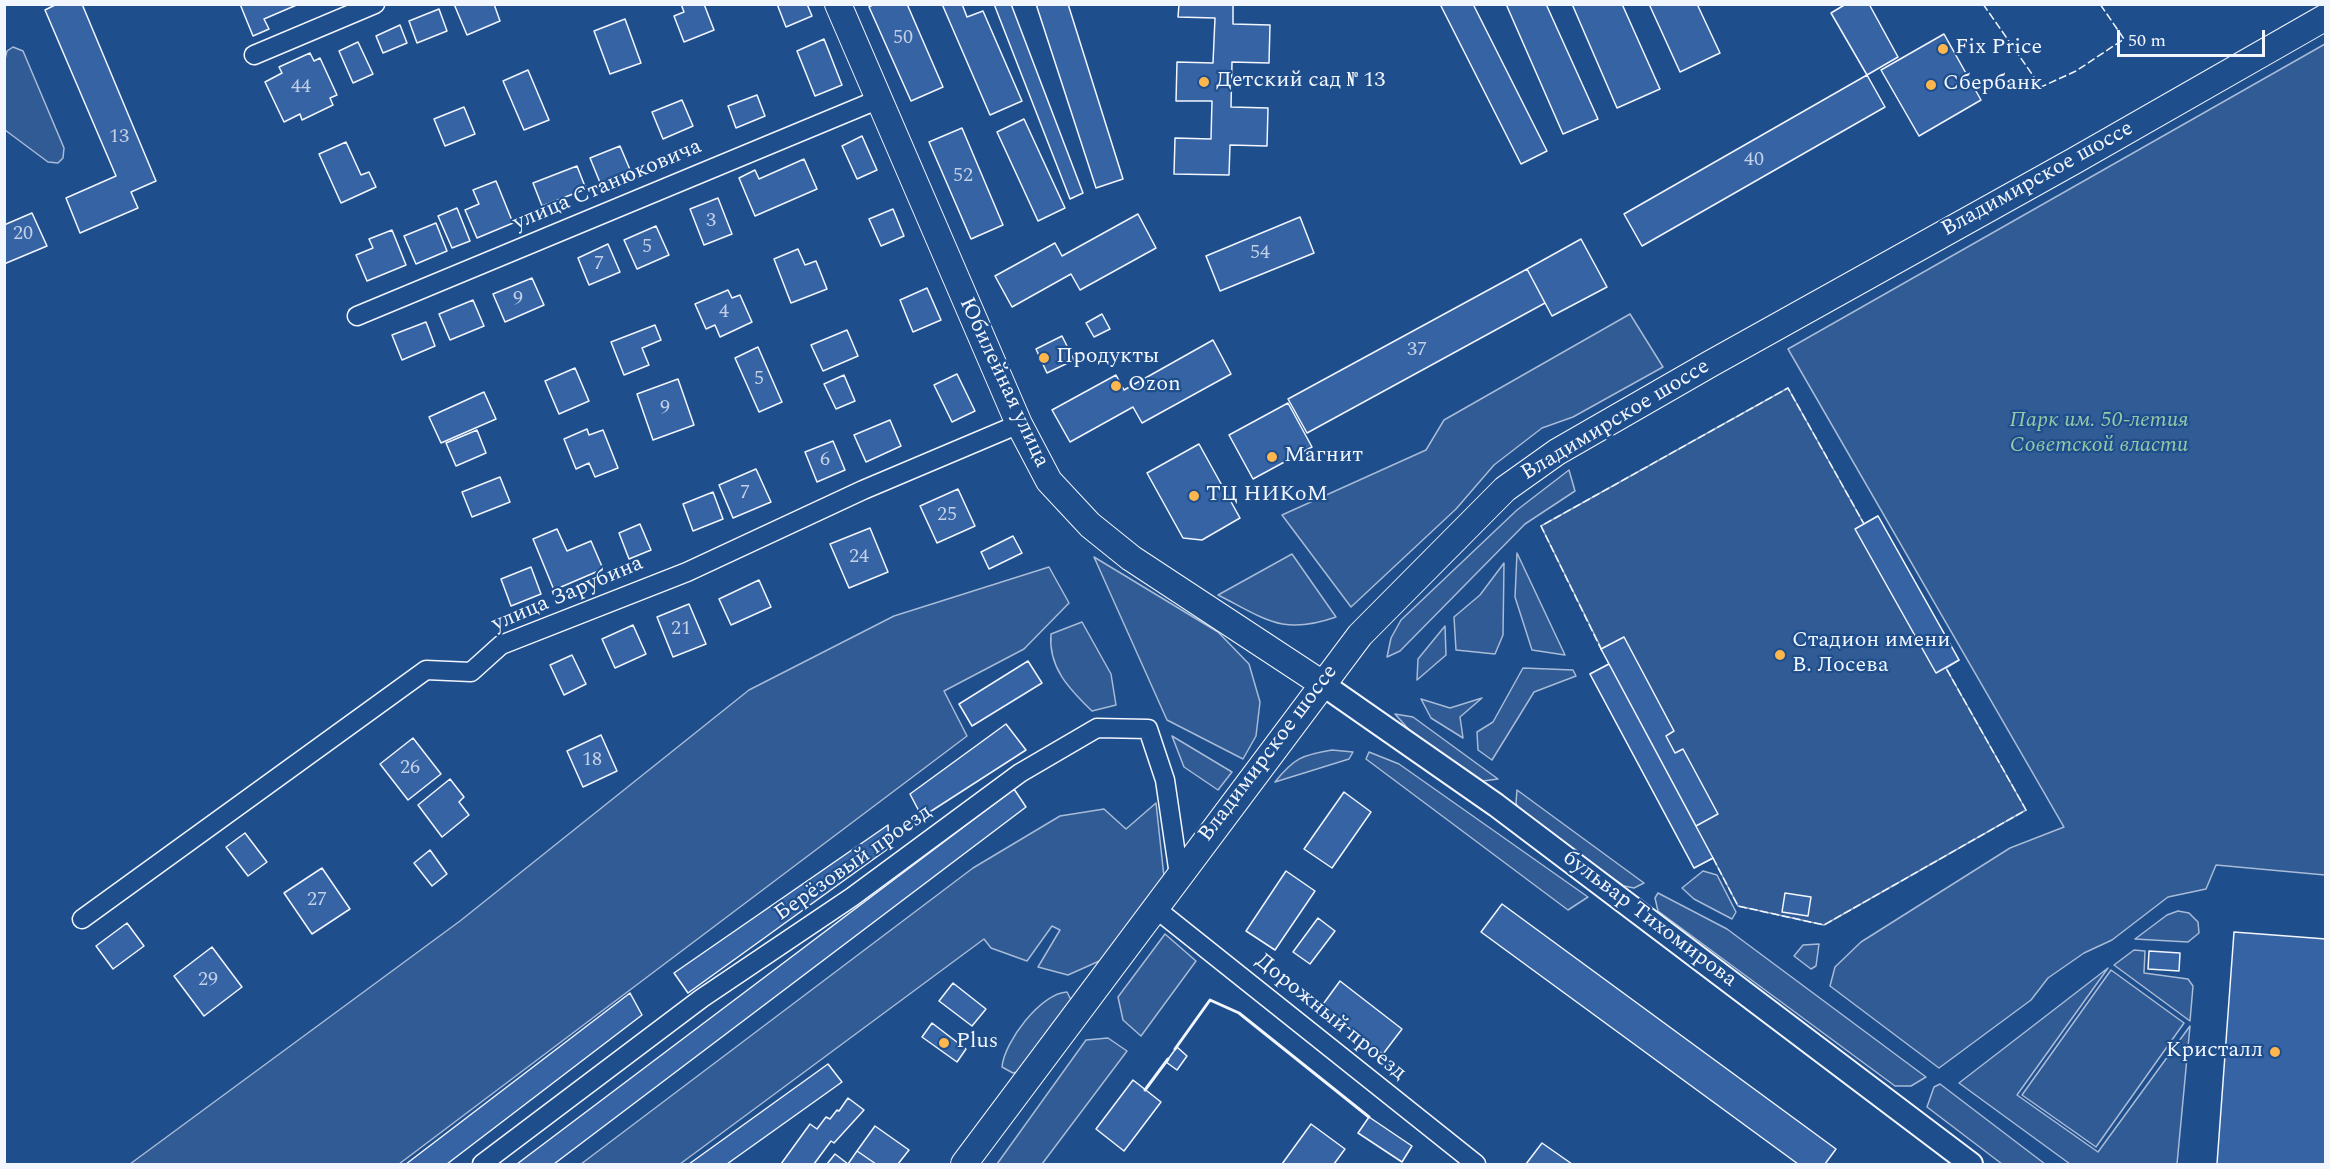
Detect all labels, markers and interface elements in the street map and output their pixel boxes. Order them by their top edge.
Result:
scale bar [2120,18,2268,56]
house number: 50 [893,27,913,51]
text: 50 m [2128,27,2166,54]
place label: Fix Price [1955,36,2042,62]
marker: Fix Price [1936,42,1950,56]
place label: Детский сад № 13 [1216,69,1385,95]
place label: Сбербанк [1943,72,2042,98]
marker: Детский сад № 13 [1197,75,1211,89]
house number: 44 [291,76,311,100]
marker: Сбербанк [1924,78,1938,92]
street label: Владимирское шоссе [1938,116,2138,244]
house number: 13 [109,126,129,150]
street label: улица Станюковича [510,134,706,238]
house number: 40 [1744,149,1764,173]
house number: 52 [953,165,973,189]
house number: 3 [706,210,716,234]
house number: 20 [13,223,33,247]
house number: 5 [642,236,652,260]
house number: 54 [1250,242,1270,266]
house number: 7 [594,253,604,277]
house number: 9 [513,288,523,312]
street label: Юбилейная улица [952,294,1054,472]
house number: 4 [719,301,729,325]
house number: 37 [1407,339,1427,363]
place label: Продукты [1056,345,1159,371]
marker: Продукты [1037,351,1051,365]
street label: Владимирское шоссе [1517,354,1715,488]
house number: 5 [754,368,764,392]
place label: Ozon [1128,373,1181,399]
marker: Ozon [1109,379,1123,393]
house number: 9 [660,397,670,421]
park label: Парк им. 50-летия Советской власти [2010,409,2188,460]
place label: Магнит [1284,444,1363,470]
house number: 6 [820,449,830,473]
marker: Магнит [1265,450,1279,464]
house number: 7 [740,482,750,506]
place label: ТЦ НИКоМ [1206,483,1328,509]
marker: ТЦ НИКоМ [1187,489,1201,503]
house number: 25 [937,504,957,528]
house number: 24 [849,546,869,570]
street label: улица Зарубина [488,551,648,639]
house number: 21 [671,618,691,642]
place label: Стадион имени В. Лосева [1792,629,1951,680]
marker: Стадион имени В. Лосева [1773,648,1787,662]
street label: Владимирское шоссе [1194,660,1344,848]
house number: 18 [582,749,602,773]
house number: 26 [400,757,420,781]
street label: Берёзовый проезд [770,800,938,928]
street label: бульвар Тихомирова [1557,846,1741,994]
house number: 27 [307,889,327,913]
street label: Дорожный проезд [1249,949,1411,1087]
house number: 29 [198,969,218,993]
place label: Plus [956,1030,998,1056]
marker: Plus [937,1036,951,1050]
place label: Кристалл [2166,1039,2263,1065]
marker: Кристалл [2268,1045,2282,1059]

